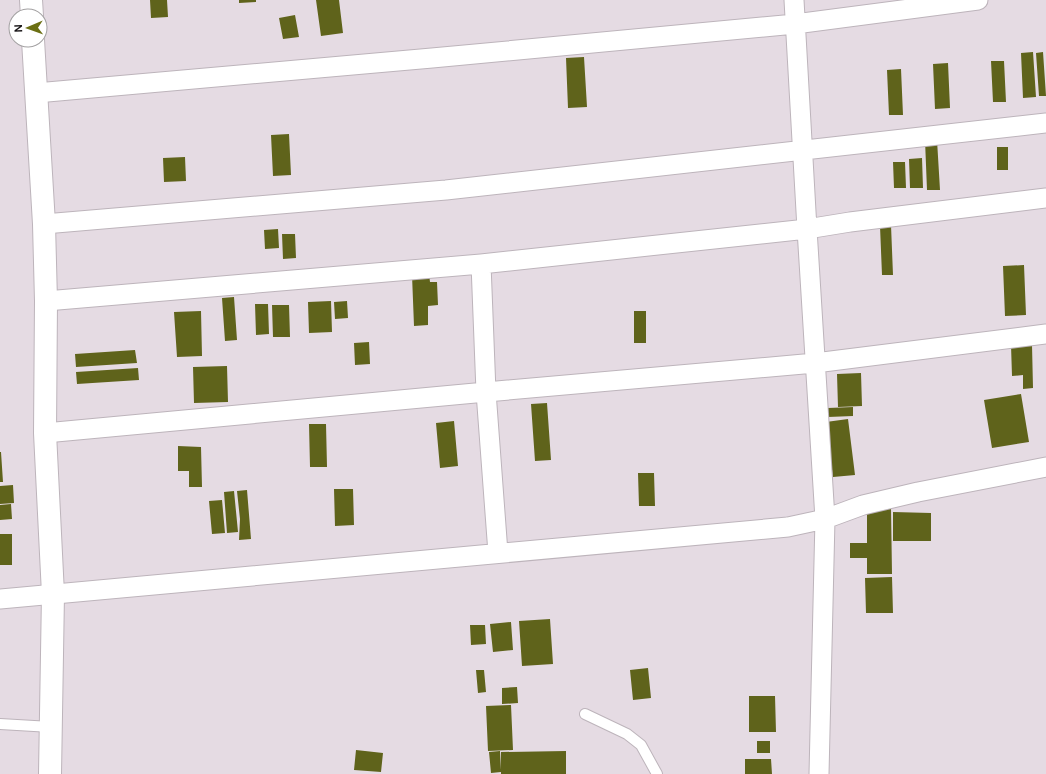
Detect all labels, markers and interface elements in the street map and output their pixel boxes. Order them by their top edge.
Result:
north arrow [8,8,48,48]
text: N [11,24,25,33]

